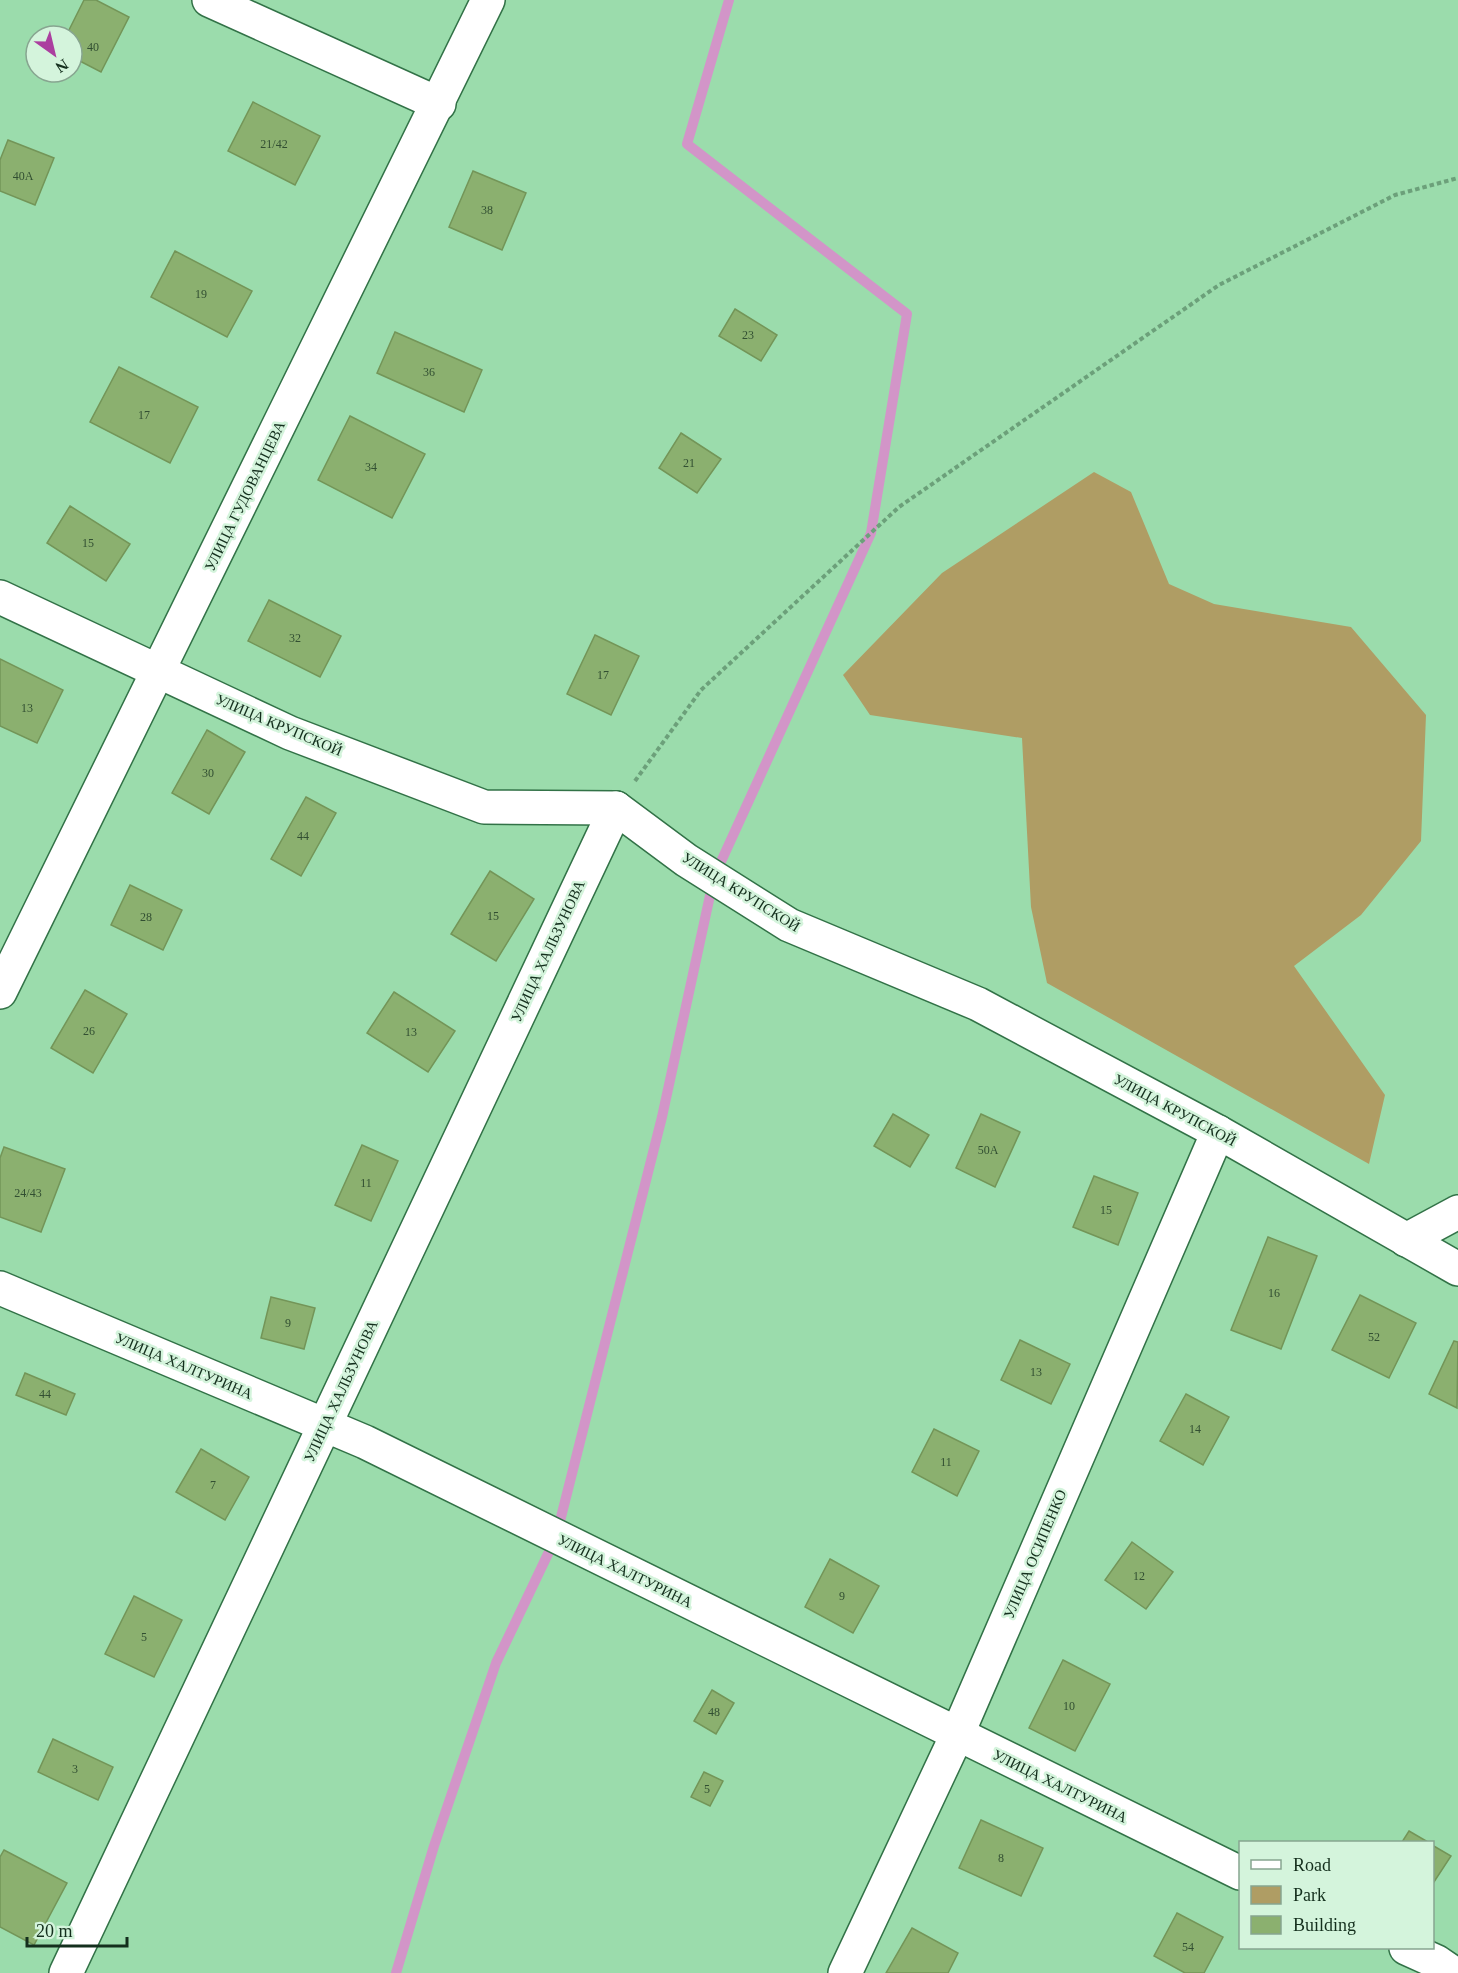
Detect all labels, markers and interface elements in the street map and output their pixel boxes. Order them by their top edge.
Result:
north arrow [24,24,84,84]
house number: 40 [87,40,99,54]
text: N [52,56,72,77]
house number: 21/42 [260,137,288,151]
house number: 40А [13,169,34,183]
house number: 38 [481,203,493,217]
house number: 19 [195,287,207,301]
house number: 23 [742,328,754,342]
house number: 36 [423,365,435,379]
house number: 17 [138,408,150,422]
street label: УЛИЦА ГУДОВАНЦЕВА [202,418,288,574]
house number: 21 [683,456,695,470]
house number: 34 [365,460,377,474]
house number: 15 [82,536,94,550]
house number: 32 [289,631,301,645]
house number: 17 [597,668,609,682]
street label: УЛИЦА КРУПСКОЙ [213,691,345,759]
house number: 13 [21,701,33,715]
house number: 30 [202,766,214,780]
house number: 44 [297,829,309,843]
street label: УЛИЦА КРУПСКОЙ [679,849,803,935]
street label: УЛИЦА ХАЛЬЗУНОВА [508,877,588,1024]
house number: 15 [487,909,499,923]
house number: 28 [140,910,152,924]
house number: 26 [83,1024,95,1038]
house number: 13 [405,1025,417,1039]
street label: УЛИЦА КРУПСКОЙ [1111,1071,1239,1149]
house number: 50А [978,1143,999,1157]
house number: 11 [360,1176,372,1190]
house number: 24/43 [14,1186,42,1200]
house number: 15 [1100,1203,1112,1217]
house number: 16 [1268,1286,1280,1300]
house number: 9 [285,1316,291,1330]
street label: УЛИЦА ХАЛЬЗУНОВА [301,1317,381,1464]
street label: УЛИЦА ХАЛТУРИНА [113,1330,255,1402]
house number: 52 [1368,1330,1380,1344]
house number: 13 [1030,1365,1042,1379]
house number: 44 [39,1387,51,1401]
house number: 14 [1189,1422,1201,1436]
house number: 11 [940,1455,952,1469]
house number: 7 [210,1478,216,1492]
street label: УЛИЦА ОСИПЕНКО [1001,1487,1069,1621]
street label: УЛИЦА ХАЛТУРИНА [555,1531,695,1611]
house number: 12 [1133,1569,1145,1583]
house number: 9 [839,1589,845,1603]
house number: 5 [141,1630,147,1644]
house number: 10 [1063,1699,1075,1713]
house number: 48 [708,1705,720,1719]
street label: УЛИЦА ХАЛТУРИНА [990,1746,1130,1826]
house number: 3 [72,1762,78,1776]
house number: 5 [704,1782,710,1796]
legend [1239,1841,1434,1949]
house number: 8 [998,1851,1004,1865]
text: Road [1293,1855,1331,1875]
text: Park [1293,1885,1326,1905]
scale bar [27,1910,128,1948]
text: Building [1293,1915,1356,1935]
text: 20 m [36,1921,73,1941]
house number: 54 [1182,1940,1194,1954]

